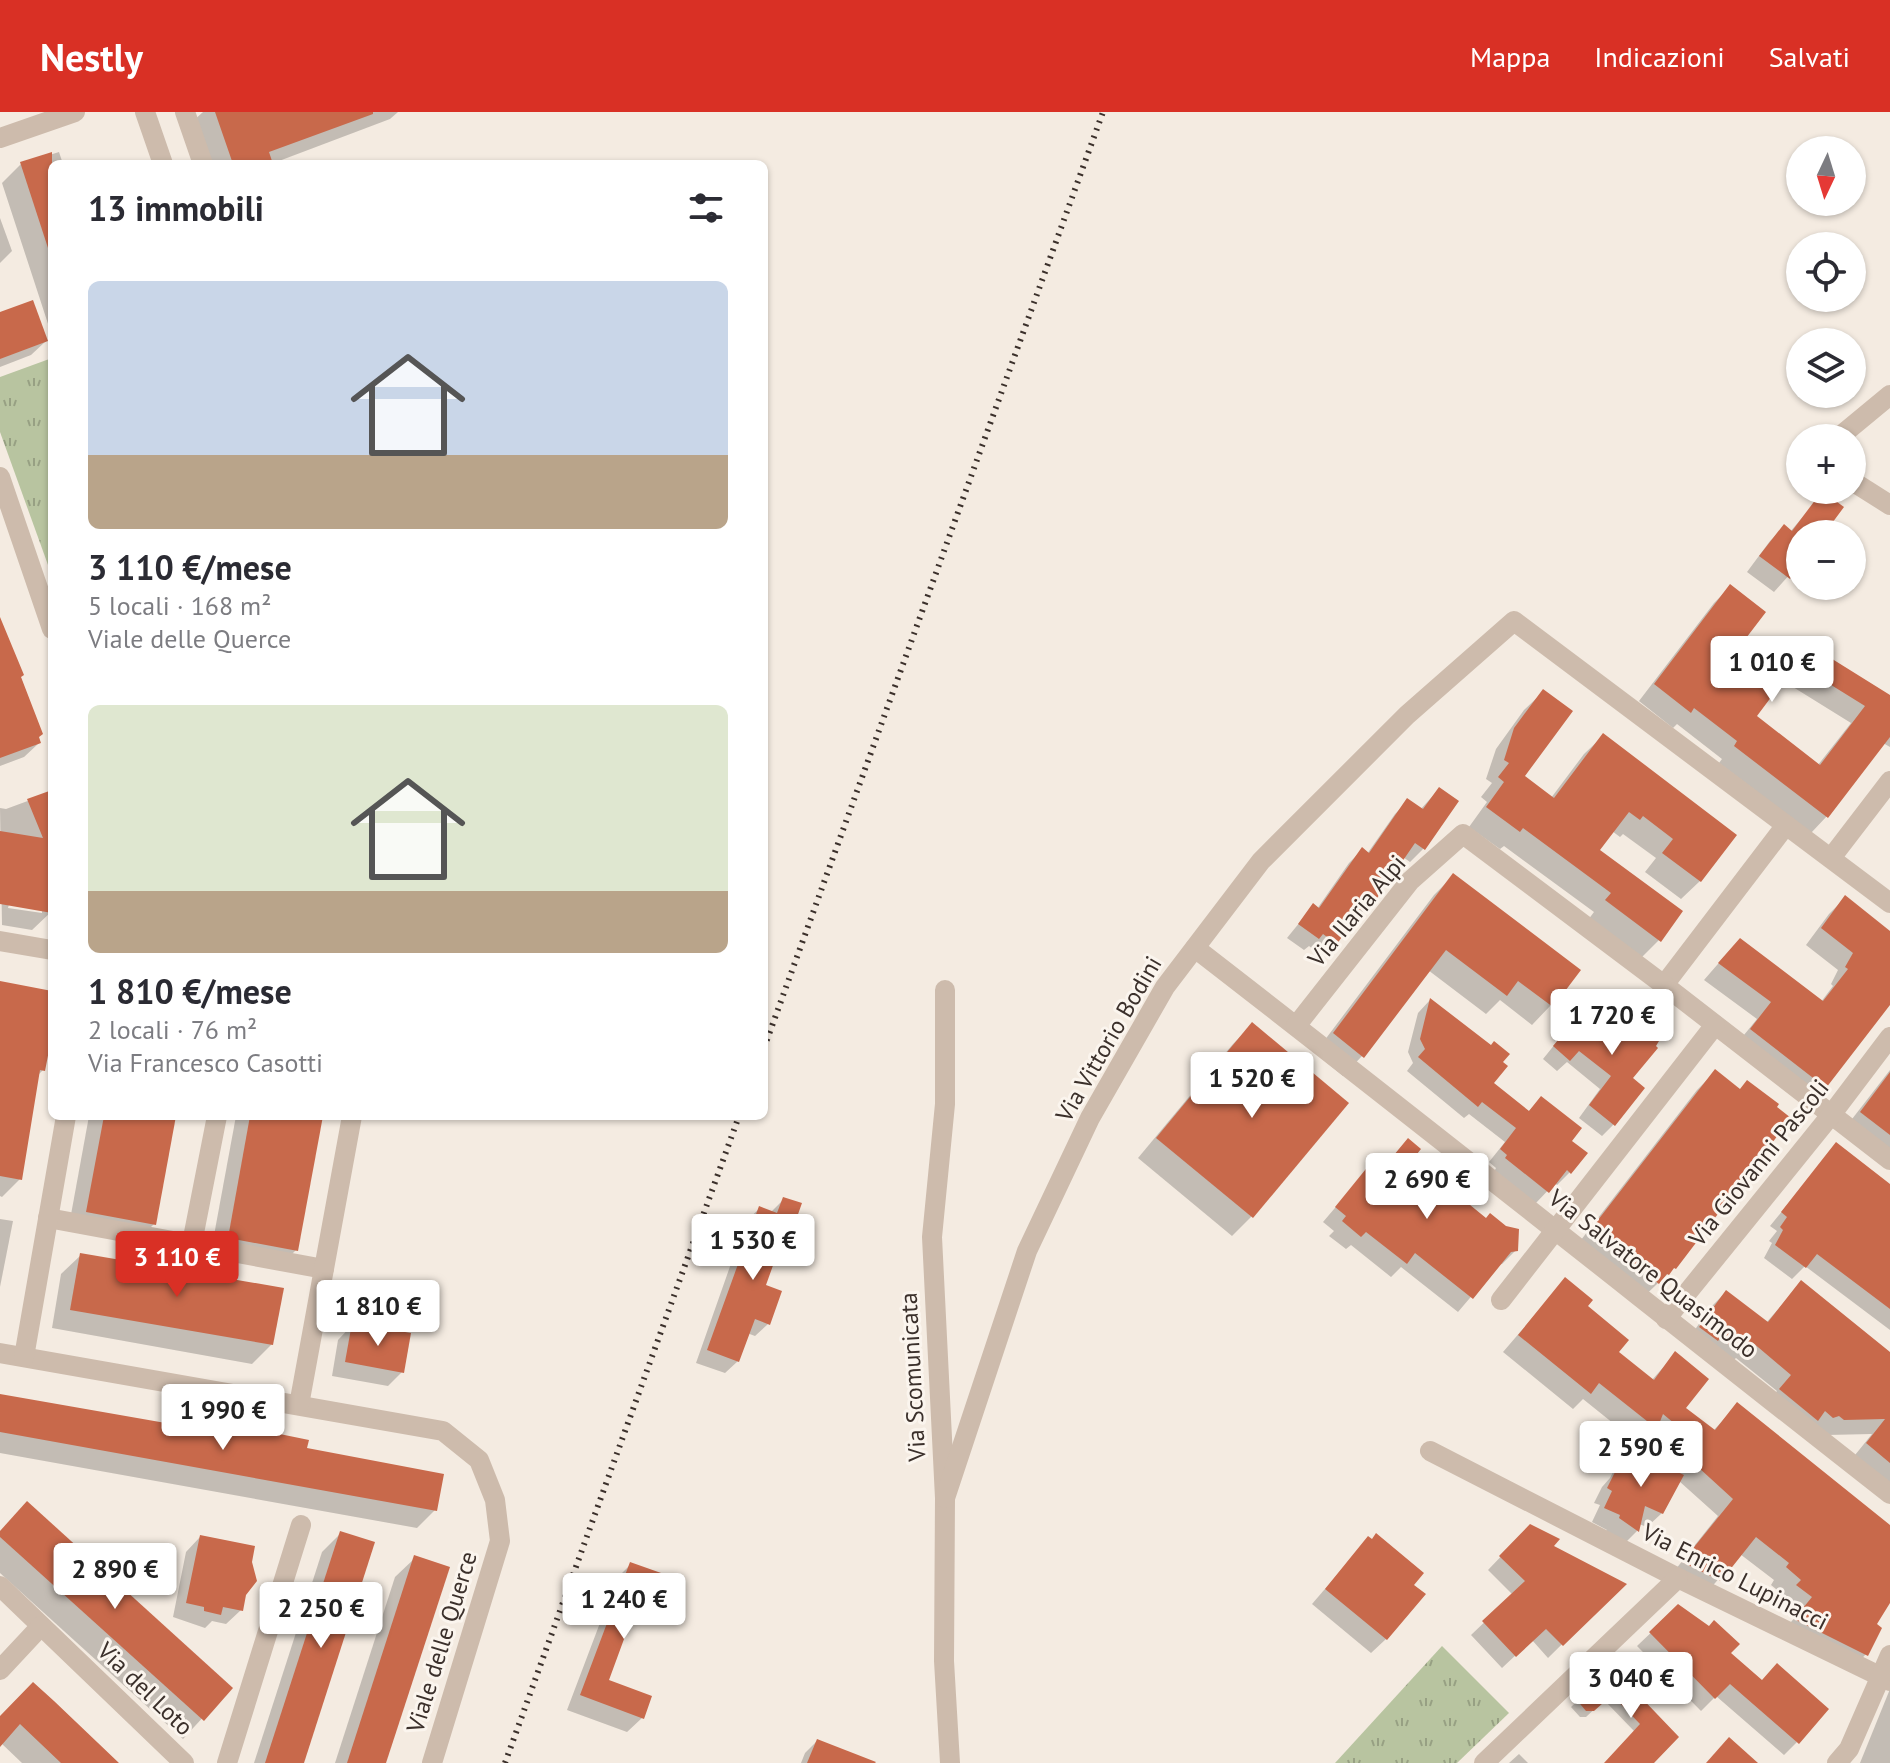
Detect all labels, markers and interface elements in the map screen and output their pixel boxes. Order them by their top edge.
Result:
text: Nestly [40,32,143,81]
text: Mappa [1470,38,1550,75]
text: Indicazioni [1594,38,1725,75]
text: Salvati [1769,38,1850,75]
north arrow [1786,136,1866,216]
map controls [1786,136,1866,600]
text: 13 immobili [88,186,264,230]
icon: filters [684,186,728,230]
button: locate [1786,232,1866,312]
button: layers [1786,328,1866,408]
icon: home [336,333,480,477]
button: + [1786,424,1866,504]
button: − [1786,520,1866,600]
text: 3 110 €/mese [88,545,292,589]
text: 5 locali · 168 m² [88,589,271,622]
text: Viale delle Querce [88,622,291,655]
pin: 1 010 € [1698,636,1846,704]
text: 1 010 € [1729,645,1815,678]
icon: home [336,757,480,901]
street label: Via Ilaria Alpi [1300,848,1412,974]
street label: Via Vittorio Bodini [1048,950,1169,1128]
text: 1 810 €/mese [88,969,292,1013]
pin: 1 720 € [1538,989,1686,1057]
text: 1 720 € [1569,998,1655,1031]
text: 2 locali · 76 m² [88,1013,257,1046]
text: Via Francesco Casotti [88,1046,323,1079]
pin: 1 520 € [1178,1052,1326,1120]
text: 1 520 € [1209,1061,1295,1094]
street label: Via Giovanni Pascoli [1681,1073,1835,1253]
pin: 2 690 € [1353,1153,1501,1221]
text: 2 690 € [1384,1162,1470,1195]
street label: Via Salvatore Quasimodo [1542,1182,1764,1365]
pin: 1 530 € [679,1214,827,1282]
text: 1 530 € [710,1223,796,1256]
pin: 3 110 € [103,1231,251,1299]
text: 3 110 € [134,1240,220,1273]
pin: 1 810 € [304,1280,452,1348]
text: 1 810 € [335,1289,421,1322]
street label: Via Scomunicata [893,1292,932,1463]
pin: 1 990 € [149,1384,297,1452]
text: 1 990 € [180,1393,266,1426]
pin: 2 590 € [1567,1421,1715,1489]
text: 2 590 € [1598,1430,1684,1463]
street label: Via Enrico Lupinacci [1636,1516,1834,1637]
pin: 2 890 € [41,1543,189,1611]
street label: Viale delle Querce [399,1548,484,1737]
text: 2 890 € [72,1552,158,1585]
pin: 1 240 € [550,1573,698,1641]
pin: 2 250 € [247,1582,395,1650]
text: 1 240 € [581,1582,667,1615]
text: 2 250 € [278,1591,364,1624]
street label: Via del Loto [90,1635,200,1742]
pin: 3 040 € [1557,1652,1705,1720]
text: 3 040 € [1588,1661,1674,1694]

